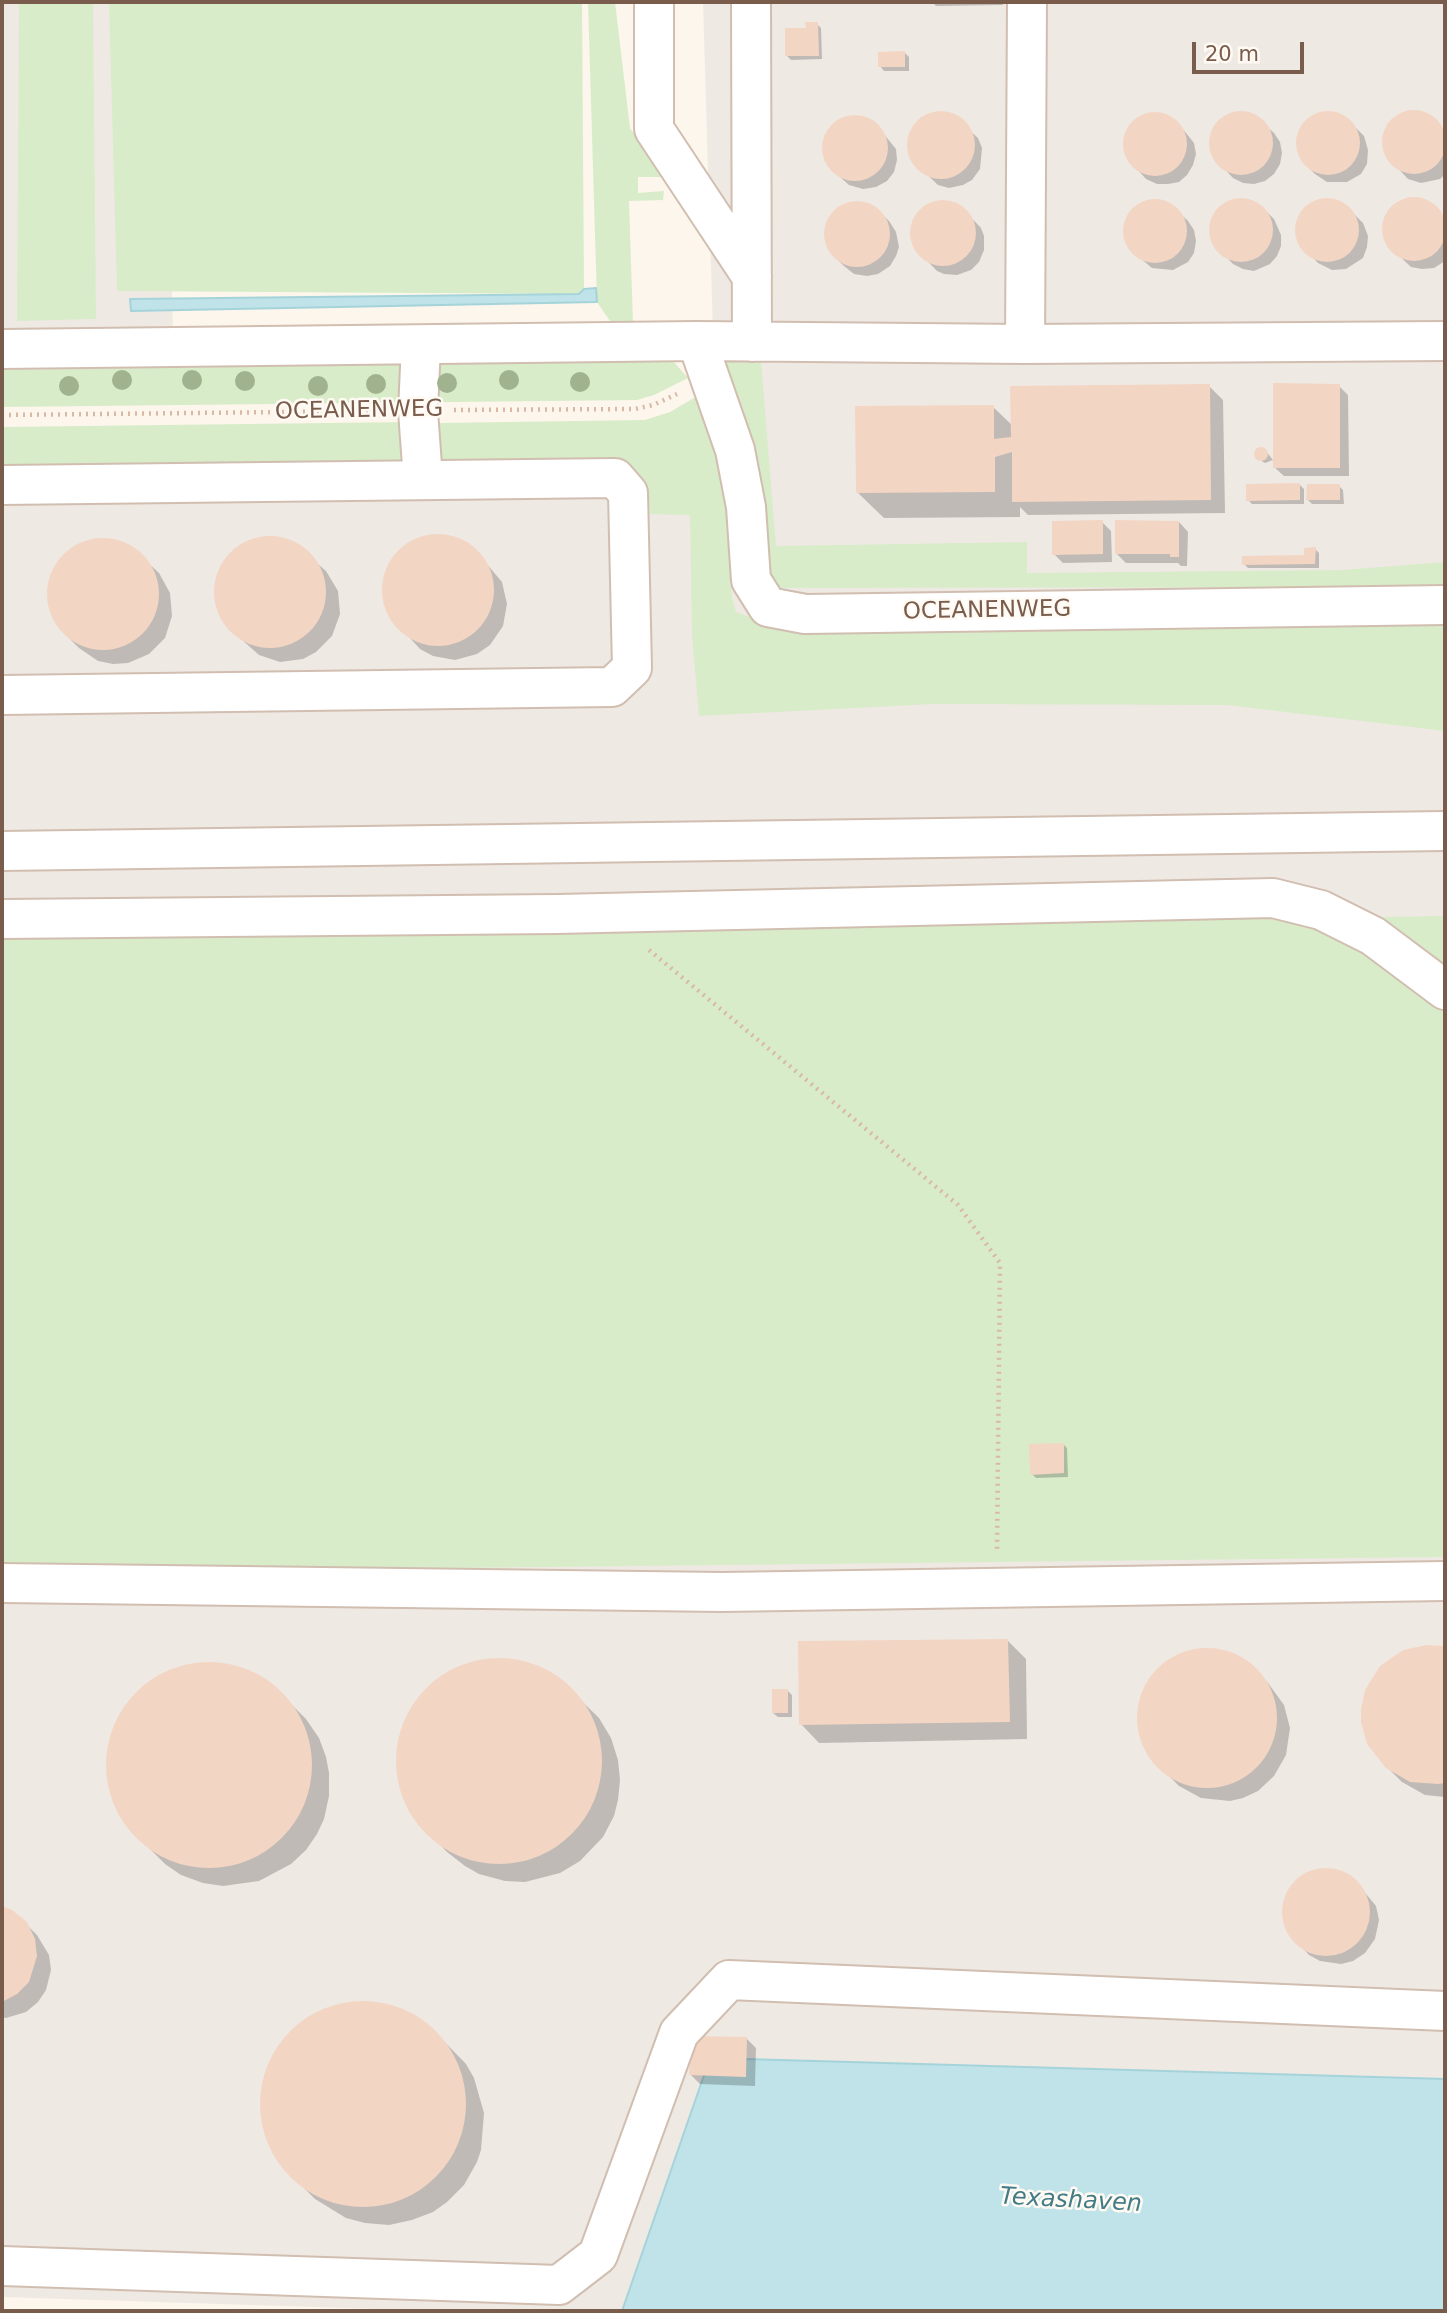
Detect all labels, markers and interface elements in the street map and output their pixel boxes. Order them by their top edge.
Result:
scale bar [1195,28,1307,72]
text: 20 m [1205,42,1259,66]
street label: OCEANENWEG [275,396,443,426]
street label: OCEANENWEG [903,596,1071,626]
water label: Texashaven [999,2183,1143,2219]

